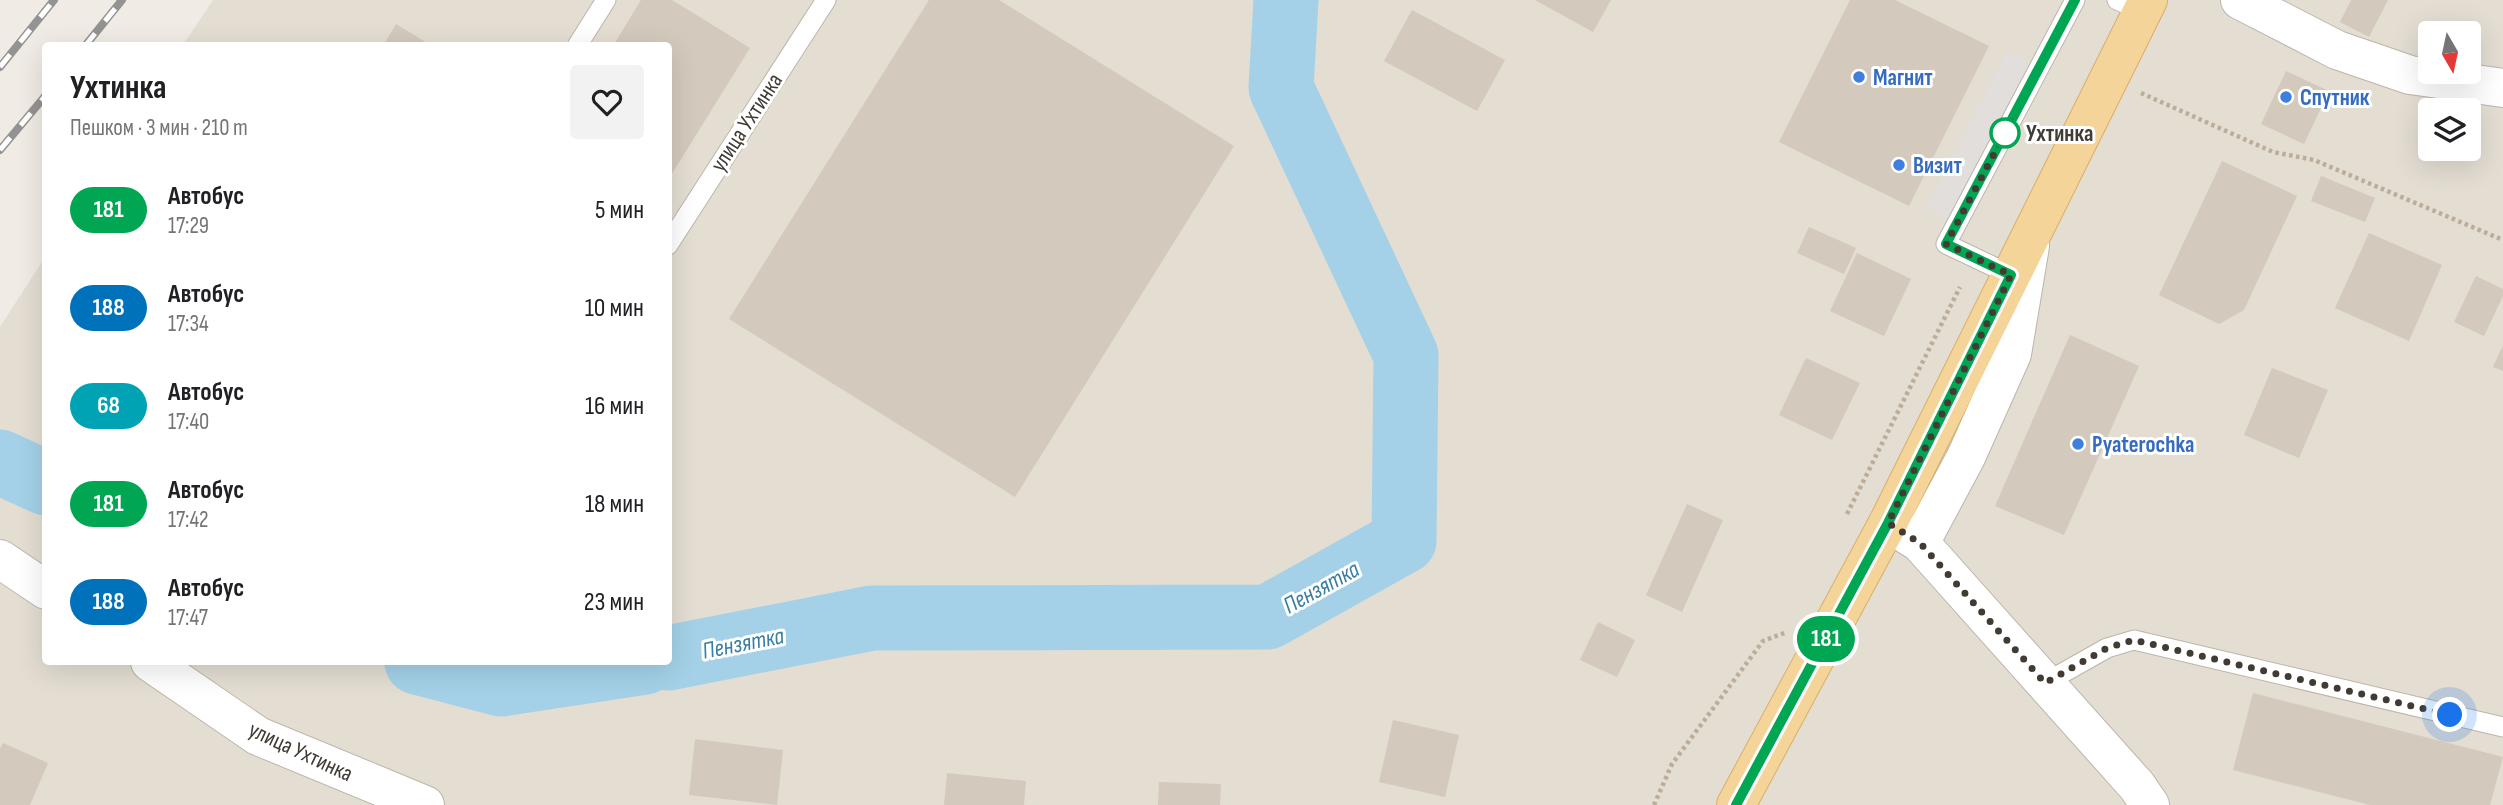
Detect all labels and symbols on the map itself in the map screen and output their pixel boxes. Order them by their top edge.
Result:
north arrow [2418,21,2482,84]
place label: Магнит [1873,64,1933,92]
street label: улица Ухтинка [705,68,789,177]
marker: Магнит [1851,69,1867,85]
place label: Спутник [2300,84,2370,112]
marker: Спутник [2278,89,2294,105]
marker: Ухтинка [1990,118,2020,148]
place label: Ухтинка [2026,120,2093,148]
place label: Визит [1913,152,1962,180]
marker: Визит [1891,157,1907,173]
place label: Pyaterochka [2092,431,2195,459]
marker: Pyaterochka [2070,436,2086,452]
water label: Пензятка [1278,555,1365,620]
line badge: 181 [1786,616,1866,662]
water label: Пензятка [700,621,787,666]
your location [2432,697,2467,732]
street label: улица Ухтинка [244,716,357,788]

